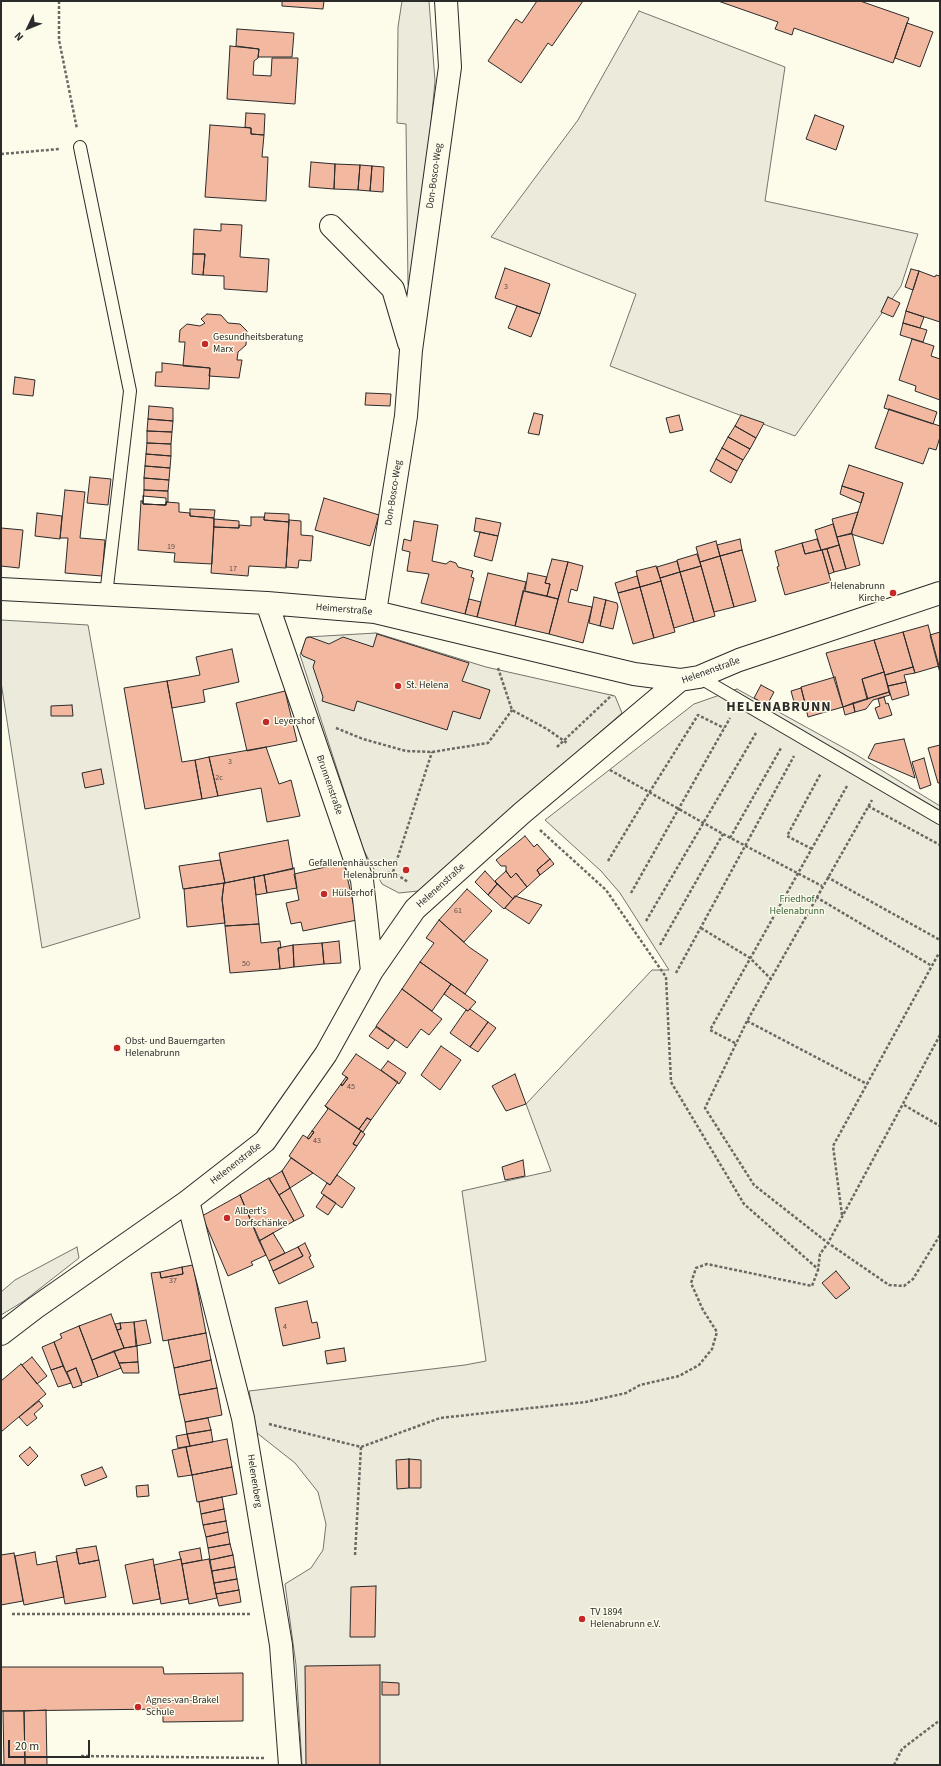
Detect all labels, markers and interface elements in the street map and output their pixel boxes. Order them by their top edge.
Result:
north arrow [8,8,48,48]
text: N [11,29,27,44]
street label: Don-Bosco-Weg [424,142,446,210]
house number: 3 [504,282,508,292]
place label: Gesundheitsberatung Marx [213,332,303,356]
marker: Gesundheitsberatung Marx [200,339,210,349]
street label: Don-Bosco-Weg [383,459,405,527]
house number: 19 [167,542,175,552]
house number: 17 [229,564,237,574]
place label: Helenabrunn Kirche [830,581,885,604]
marker: Helenabrunn Kirche [888,588,898,598]
street label: Heimerstraße [315,602,373,618]
street label: Helenenstraße [680,655,742,687]
place label: St. Helena [406,680,449,692]
marker: St. Helena [393,681,403,691]
district label: HELENABRUNN [726,700,832,716]
place label: Leyershof [274,716,315,728]
marker: Leyershof [261,717,271,727]
street label: Brunnenstraße [313,753,345,817]
house number: 3 [228,757,232,767]
house number: 2c [215,773,223,783]
place label: Gefallenenhäusschen Helenabrunn [308,858,398,882]
street label: Helenenstraße [414,861,468,911]
marker: Gefallenenhäusschen Helenabrunn [401,865,411,875]
place label: Hülserhof [332,888,373,900]
marker: Hülserhof [319,889,329,899]
park label: Friedhof Helenabrunn [770,894,824,918]
house number: 61 [454,906,462,916]
house number: 50 [242,959,250,969]
place label: Obst- und Bauerngarten Helenabrunn [125,1036,225,1060]
marker: Obst- und Bauerngarten Helenabrunn [112,1043,122,1053]
house number: 45 [347,1082,355,1092]
house number: 43 [313,1136,321,1146]
street label: Helenenstraße [208,1140,264,1188]
place label: Albert's Dorfschänke [235,1206,287,1230]
marker: Albert's Dorfschänke [222,1213,232,1223]
house number: 37 [169,1276,177,1286]
house number: 4 [283,1322,287,1332]
street label: Helenenberg [244,1453,264,1509]
place label: TV 1894 Helenabrunn e.V. [590,1607,661,1630]
marker: TV 1894 Helenabrunn e.V. [577,1614,587,1624]
place label: Agnes-van-Brakel Schule [146,1695,219,1718]
marker: Agnes-van-Brakel Schule [133,1702,143,1712]
scale bar [10,1732,92,1758]
text: 20 m [15,1738,39,1755]

